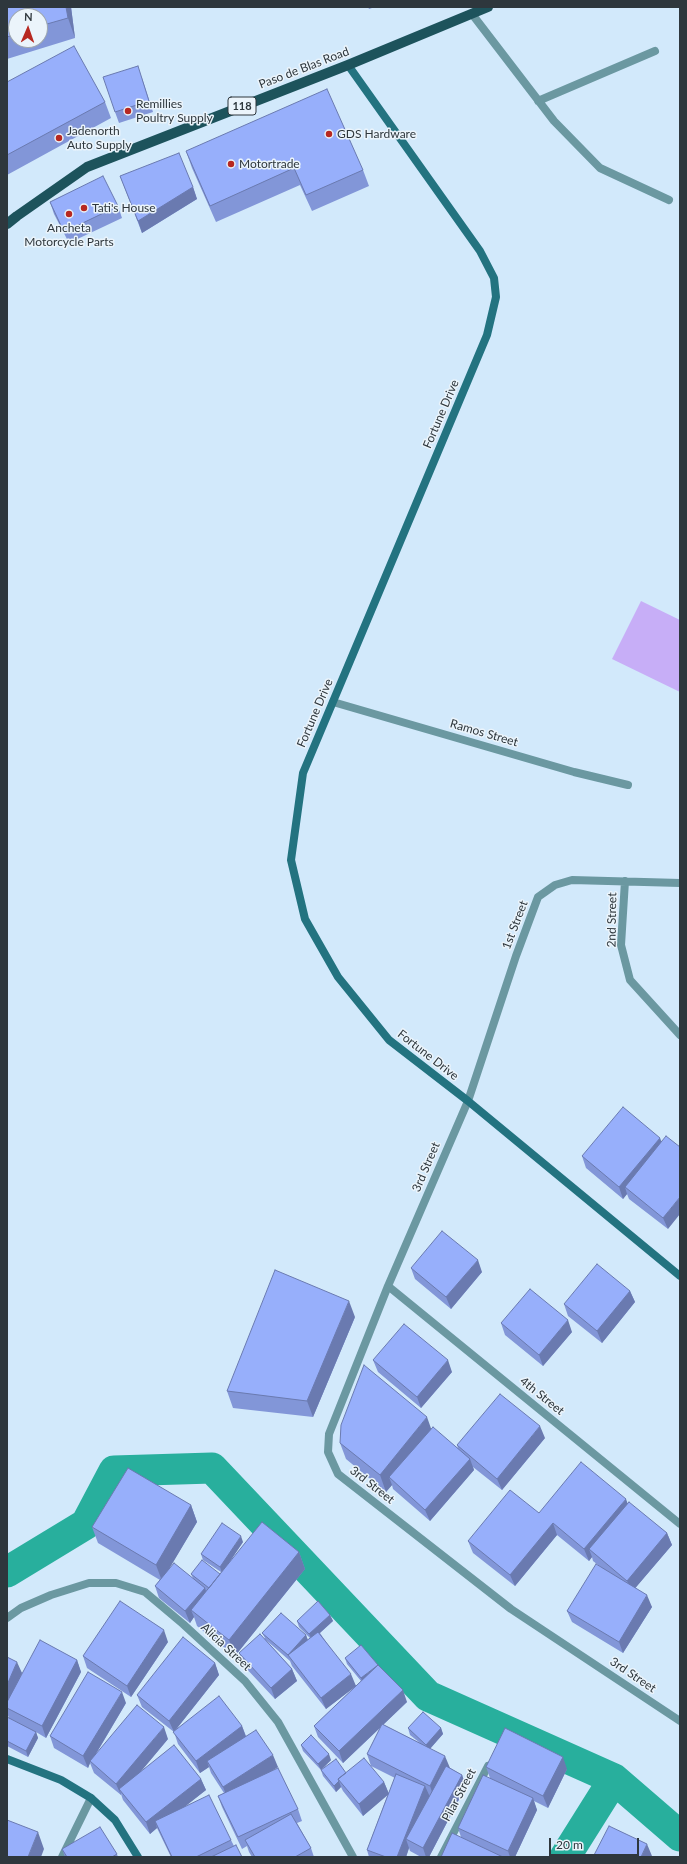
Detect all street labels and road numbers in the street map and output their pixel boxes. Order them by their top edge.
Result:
street label: Paso de Blas Road [257,44,351,92]
road number: 118 [228,97,256,115]
street label: Fortune Drive [420,378,462,450]
street label: Fortune Drive [294,677,336,749]
street label: Ramos Street [448,716,520,750]
street label: 2nd Street [604,892,620,948]
street label: 1st Street [499,899,531,951]
street label: Fortune Drive [395,1027,461,1083]
street label: 3rd Street [409,1140,443,1194]
street label: 4th Street [517,1374,567,1418]
street label: 3rd Street [347,1463,397,1507]
street label: Alicia Street [198,1620,254,1674]
street label: 3rd Street [607,1654,659,1696]
street label: Pilar Street [439,1766,479,1824]

